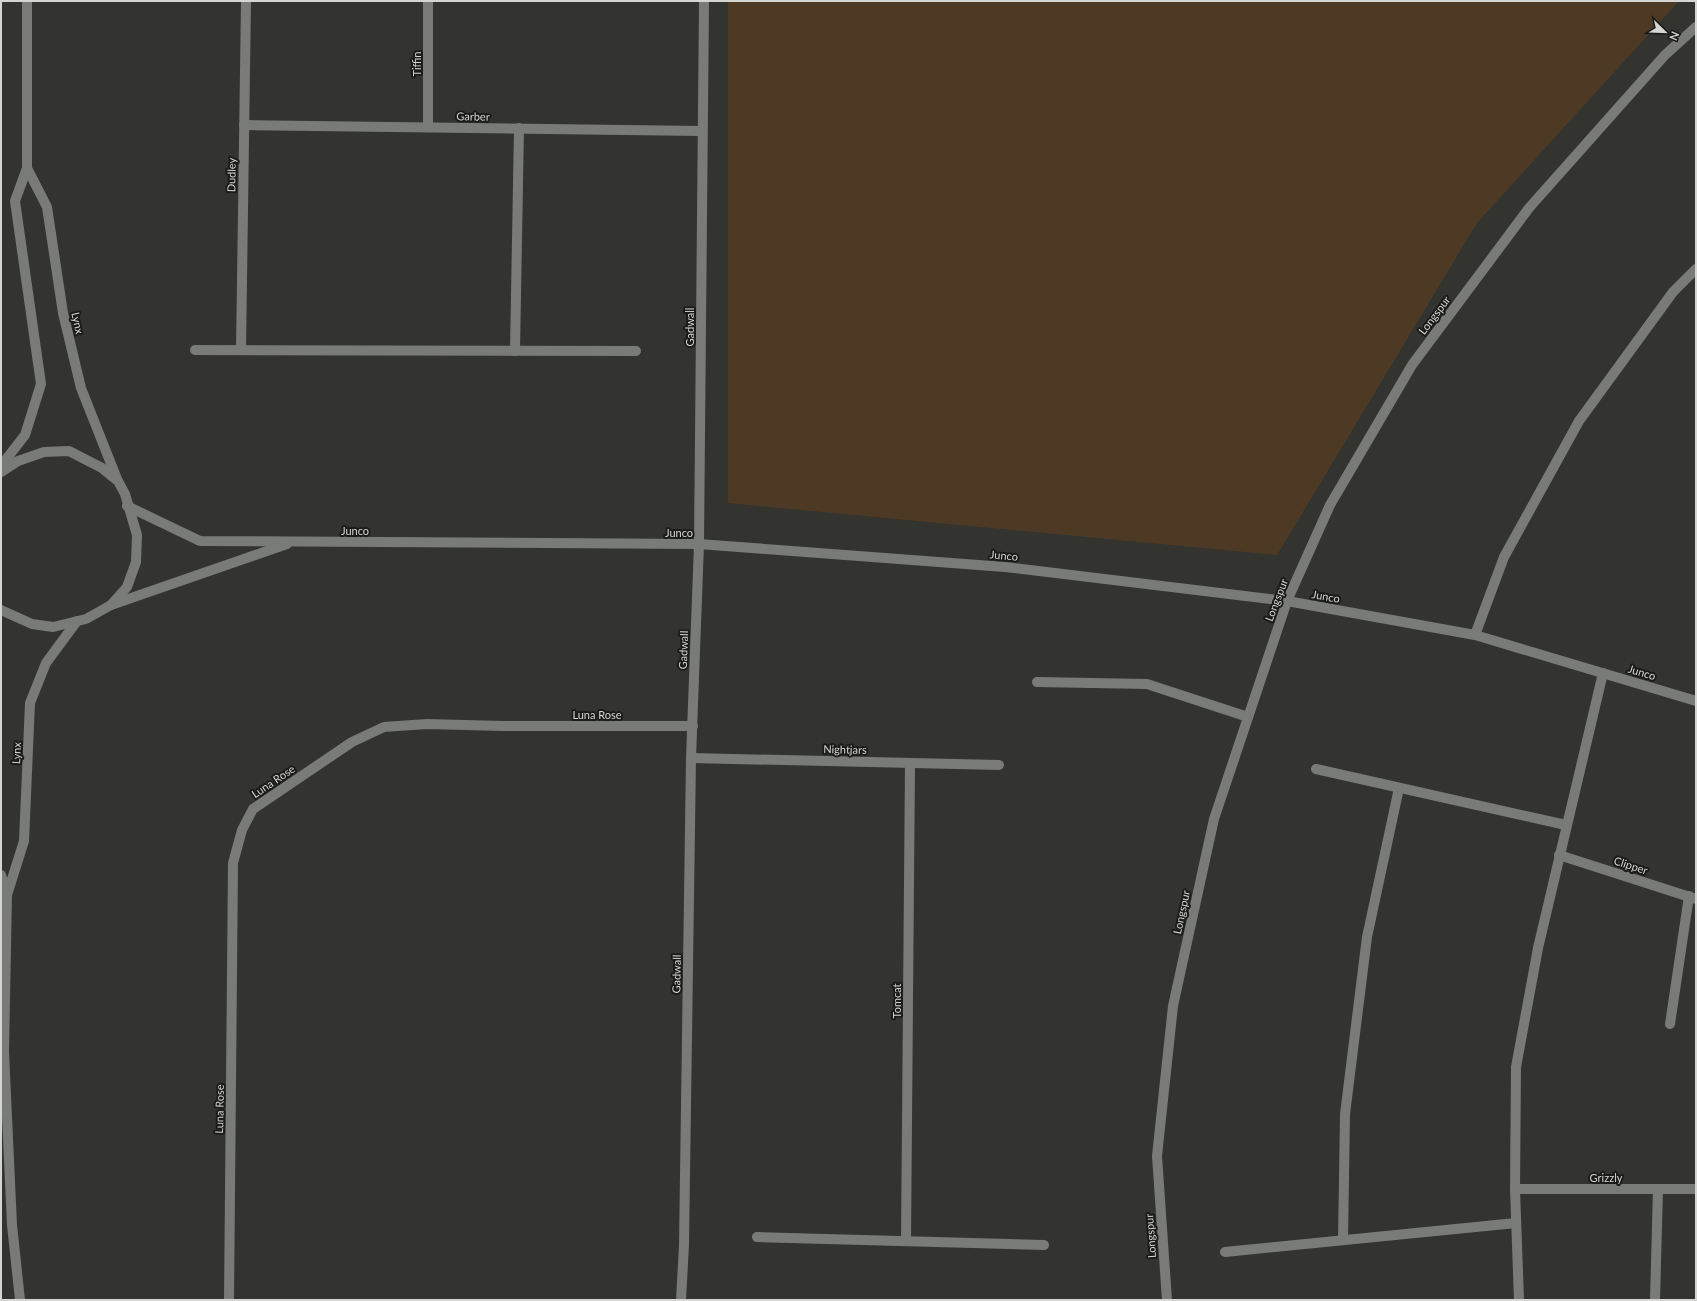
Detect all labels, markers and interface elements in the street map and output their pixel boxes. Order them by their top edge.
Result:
north arrow [1645,12,1685,52]
text: N [1667,30,1682,43]
street label: Tiffin [410,51,423,77]
street label: Garber [456,109,490,123]
street label: Dudley [224,157,238,192]
street label: Longspur [1415,293,1453,337]
street label: Gadwall [683,308,696,346]
street label: Lynx [69,311,87,336]
street label: Junco [341,524,369,537]
street label: Junco [665,526,693,539]
street label: Junco [989,547,1019,563]
street label: Longspur [1262,577,1290,623]
street label: Junco [1311,587,1341,605]
street label: Gadwall [676,630,690,670]
street label: Junco [1627,662,1657,682]
street label: Luna Rose [572,708,622,721]
street label: Lynx [9,741,23,764]
street label: Nightjars [823,742,867,756]
street label: Luna Rose [249,762,297,800]
street label: Clipper [1612,853,1650,877]
street label: Longspur [1170,889,1192,935]
street label: Gadwall [669,954,683,994]
street label: Tomcat [890,983,903,1019]
street label: Luna Rose [212,1084,226,1134]
street label: Grizzly [1590,1171,1623,1184]
street label: Longspur [1142,1213,1158,1259]

